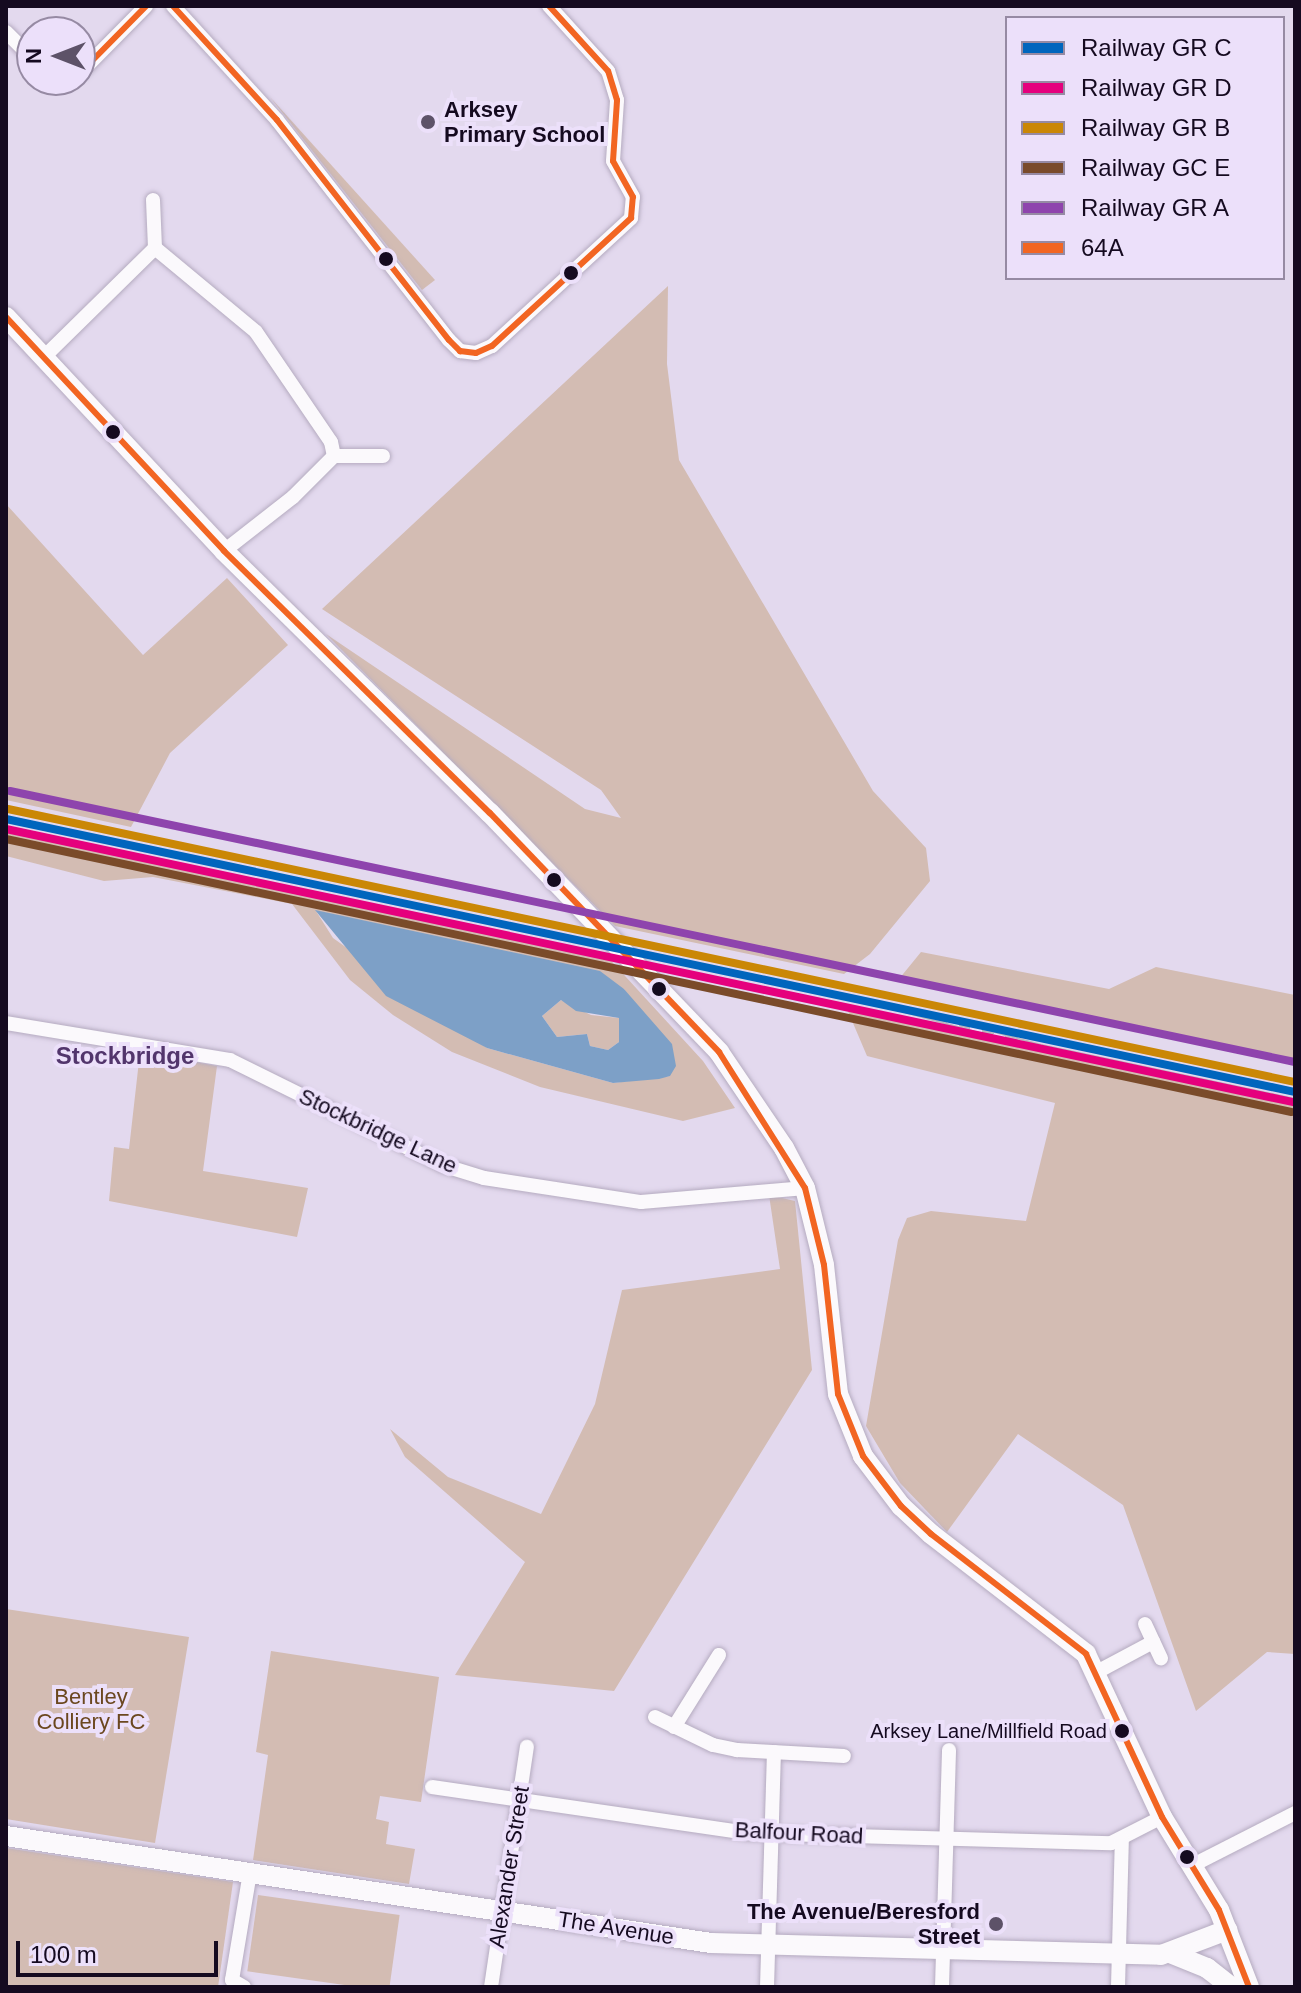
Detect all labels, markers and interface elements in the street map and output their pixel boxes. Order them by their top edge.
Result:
north arrow [16,16,96,96]
legend [1005,16,1285,280]
text: Railway GR C [1081,34,1232,61]
text: N [21,48,46,64]
text: Railway GR D [1081,74,1232,101]
place label: Arksey Primary School [444,96,605,148]
marker: Arksey Primary School [419,113,437,131]
text: Railway GR B [1081,114,1230,141]
text: Railway GC E [1081,154,1230,181]
text: Railway GR A [1081,194,1229,221]
text: 64A [1081,234,1124,261]
unlabelled marker [378,251,394,267]
unlabelled marker [563,265,579,281]
unlabelled marker [105,424,121,440]
unlabelled marker [546,872,562,888]
unlabelled marker [651,981,667,997]
district label: Stockbridge [56,1042,194,1070]
street label: Stockbridge Lane [295,1083,461,1179]
park label: Bentley Colliery FC [37,1683,145,1734]
place label: Arksey Lane/Millfield Road [870,1719,1107,1743]
marker: Arksey Lane/Millfield Road [1114,1723,1130,1739]
street label: Alexander Street [483,1784,535,1950]
street label: Balfour Road [734,1816,864,1850]
unlabelled marker [1179,1849,1195,1865]
place label: The Avenue/Beresford Street [746,1898,980,1950]
street label: The Avenue [556,1906,676,1950]
marker: The Avenue/Beresford Street [987,1915,1005,1933]
scale bar [20,1925,222,1975]
text: 100 m [30,1941,97,1968]

